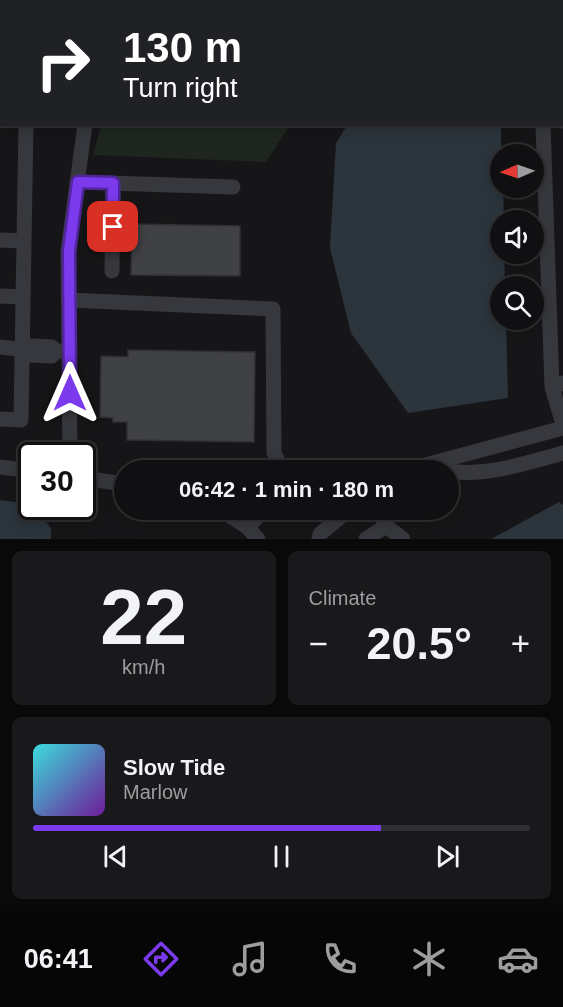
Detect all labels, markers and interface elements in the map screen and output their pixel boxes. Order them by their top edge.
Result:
icon: right [24,24,102,102]
text: 130 m [123,24,242,71]
text: Turn right [123,73,238,103]
north arrow [490,144,544,198]
map controls [490,144,544,330]
pin [87,201,138,252]
icon: arrive [96,210,129,243]
button: sound [490,210,544,264]
button: search [490,276,544,330]
position arrow [38,361,102,425]
speed limit sign: 30 [18,442,96,520]
text: 06:42 · 1 min · 180 m [179,477,394,502]
text: 22 [100,573,187,661]
text: Climate [309,587,376,609]
text: 20.5° [366,618,472,669]
text: − [309,625,328,662]
text: + [511,625,530,662]
text: km/h [122,656,165,678]
text: Slow Tide [123,755,225,780]
text: Marlow [123,781,187,803]
icon: previous [99,840,132,873]
icon: pause [265,840,298,873]
icon: next [431,840,464,873]
icon: directions [140,938,182,980]
icon: music [229,938,271,980]
icon: phone [319,938,361,980]
icon: climate [408,938,450,980]
icon: car [497,938,539,980]
text: 06:41 [24,944,93,974]

